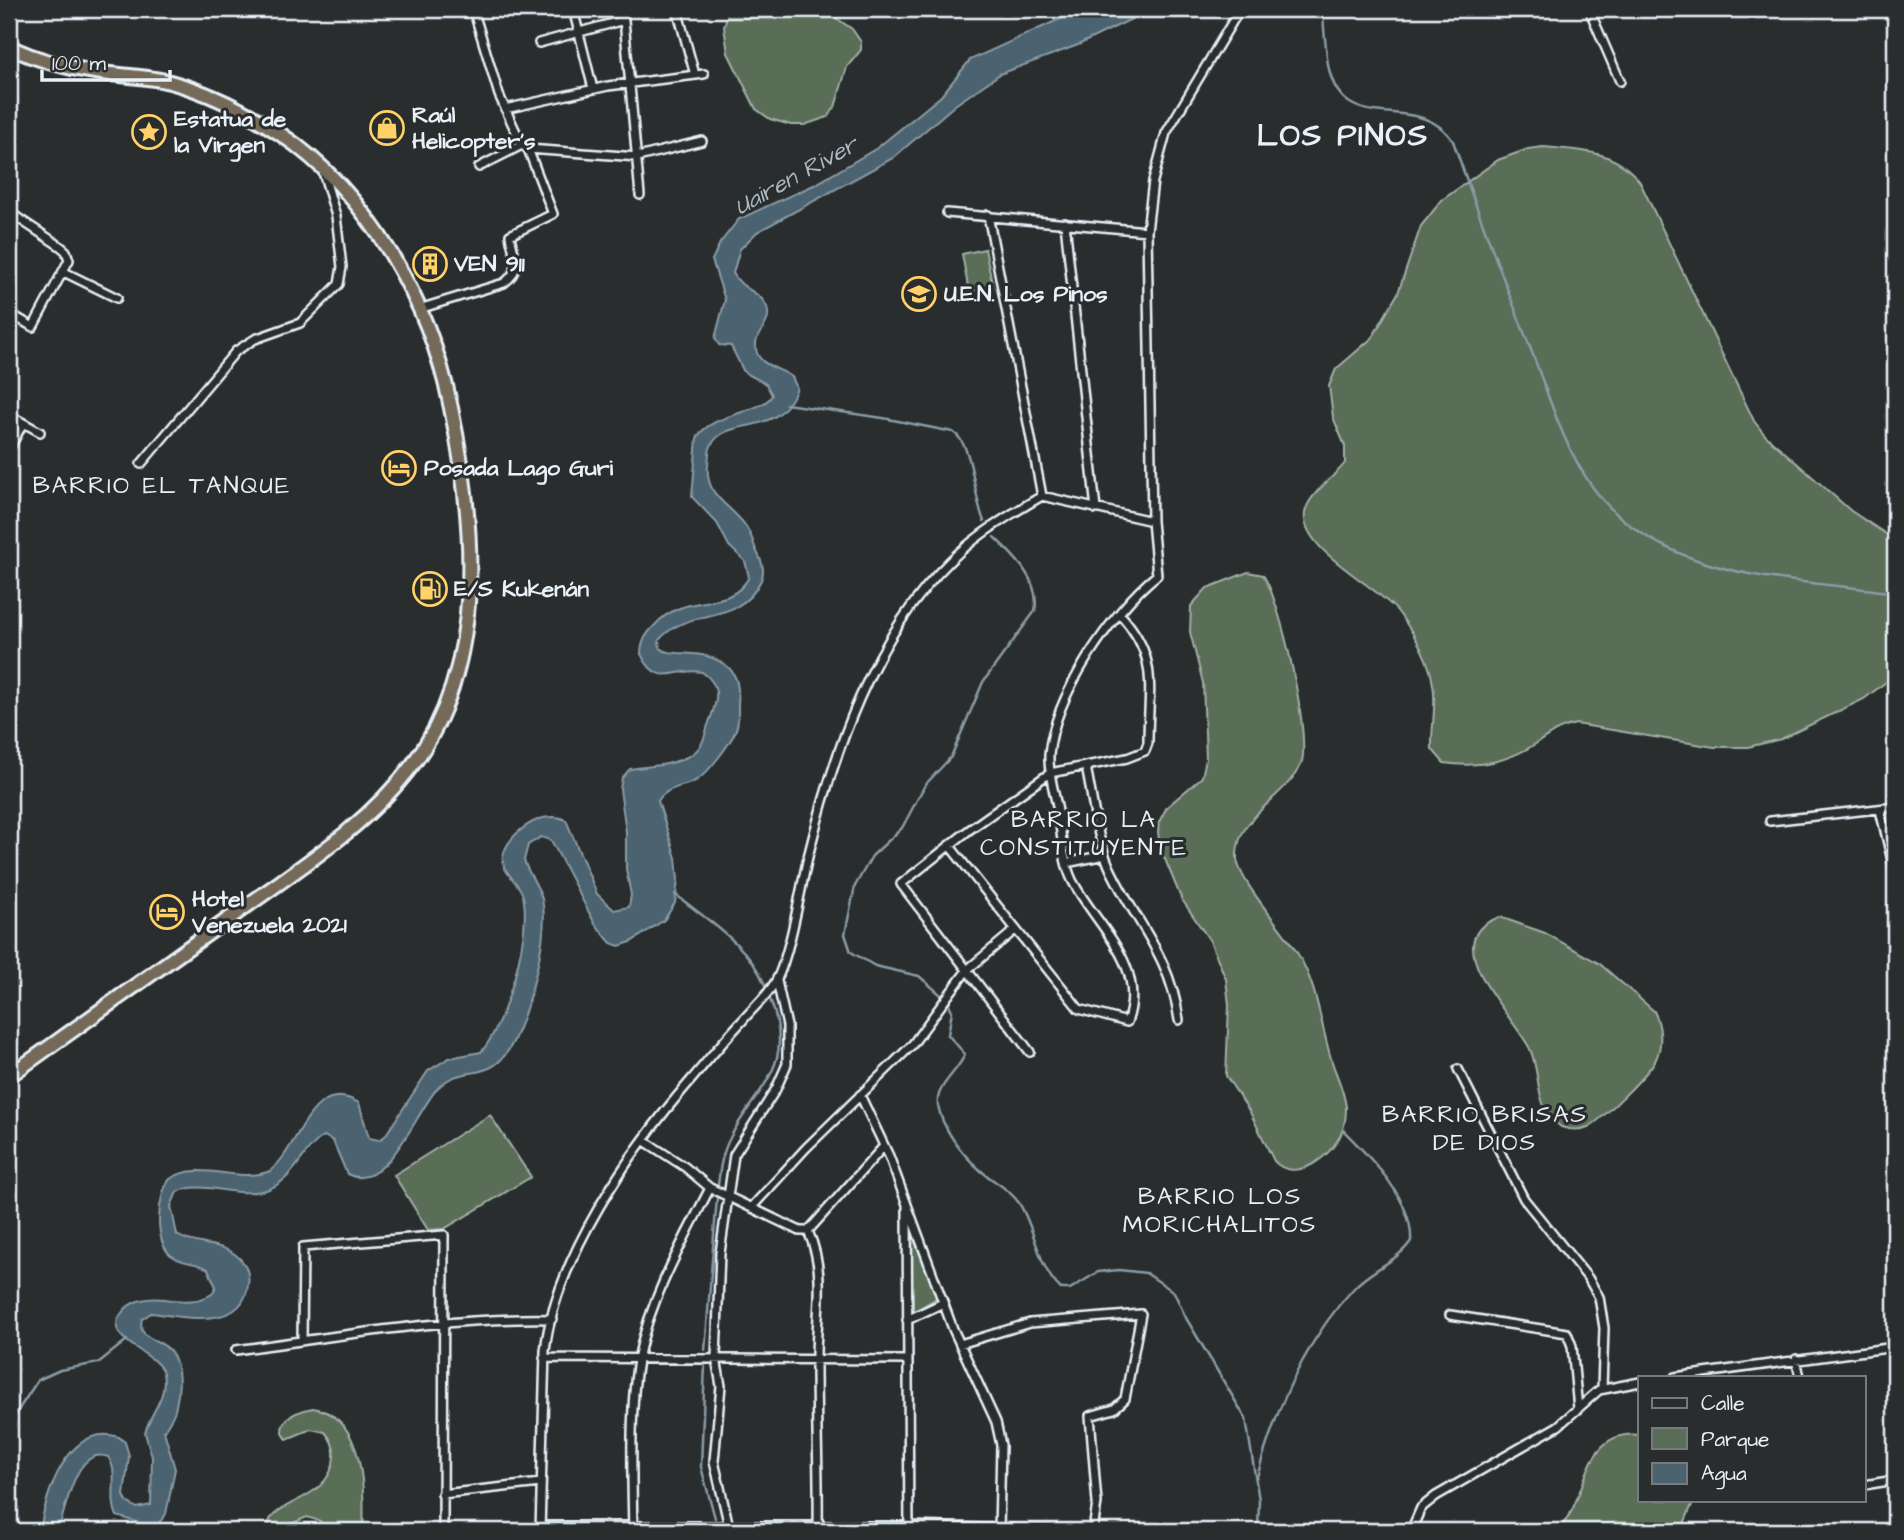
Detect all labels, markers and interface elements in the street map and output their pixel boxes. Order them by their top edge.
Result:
scale bar [42,38,170,82]
text: 100 m [52,49,107,78]
place label: Raúl Helicopter's [412,99,536,157]
place label: Estatua de la Virgen [174,103,287,162]
shop icon: Raúl Helicopter's [368,109,406,147]
place icon: Estatua de la Virgen [130,113,168,151]
district label: LOS PINOS [1257,115,1429,157]
water label: Uairen River [728,127,866,224]
building icon: VEN 911 [411,245,449,283]
place label: VEN 911 [453,248,525,280]
school or university icon: U.E.N. Los Pinos [900,275,938,313]
place label: U.E.N. Los Pinos [944,278,1108,310]
hotel icon: Posada Lago Guri [380,449,418,487]
place label: Posada Lago Guri [424,452,613,485]
district label: BARRIO EL TANQUE [33,469,291,503]
fuel station icon: E/S Kukenán [411,570,449,608]
place label: E/S Kukenán [454,573,589,605]
district label: BARRIO LA CONSTITUYENTE [980,803,1188,865]
place label: Hotel Venezuela 2021 [191,883,347,941]
hotel icon: Hotel Venezuela 2021 [148,893,186,931]
district label: BARRIO BRISAS DE DIOS [1382,1098,1588,1160]
district label: BARRIO LOS MORICHALITOS [1123,1180,1317,1242]
legend [1638,1376,1866,1502]
text: Calle [1701,1389,1745,1418]
text: Parque [1701,1425,1769,1454]
text: Agua [1701,1459,1747,1490]

